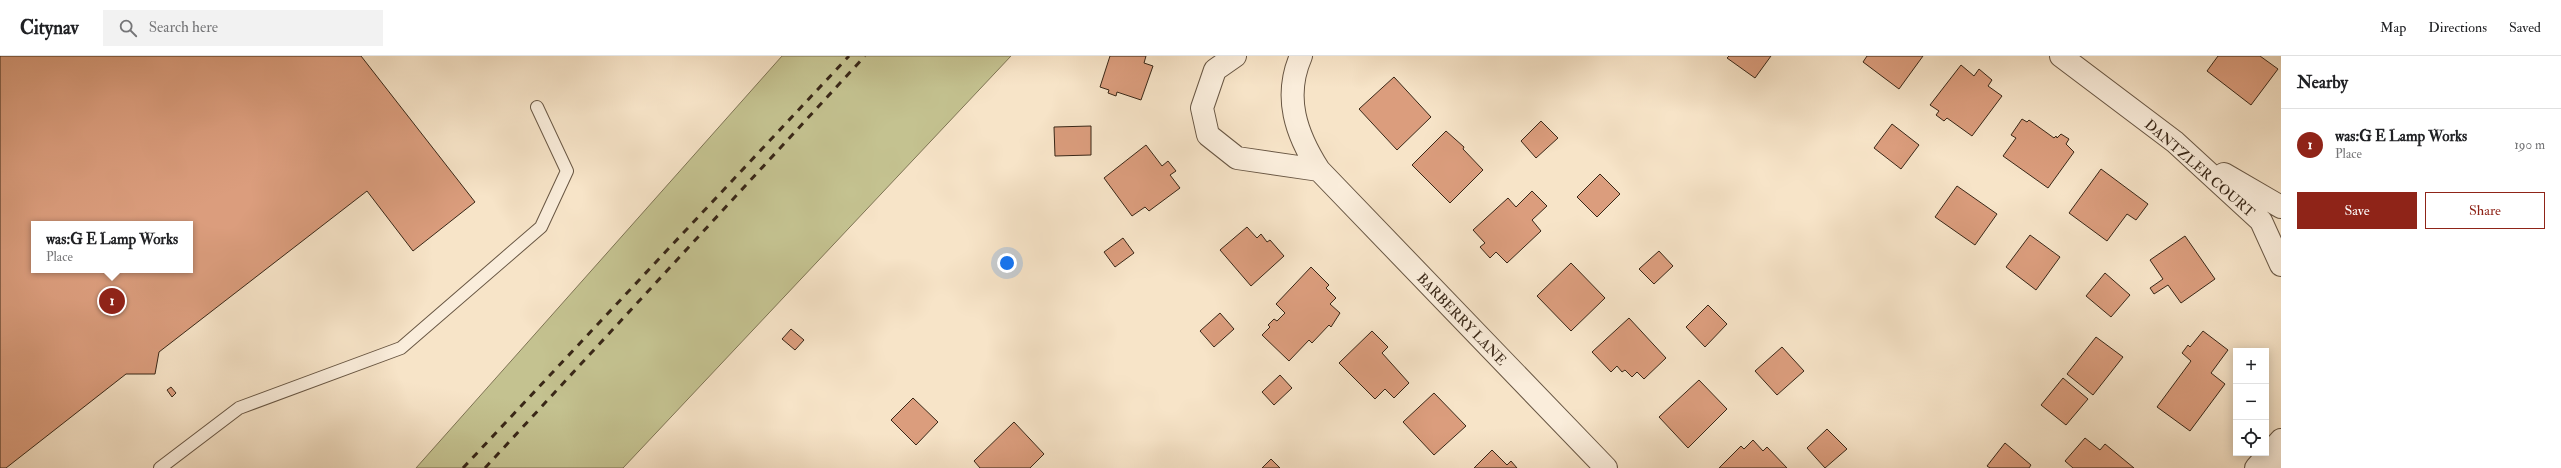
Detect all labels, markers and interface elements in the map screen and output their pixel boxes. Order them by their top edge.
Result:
search box [103,10,383,46]
text: Citynav [20,16,79,40]
icon: search [117,17,139,39]
text: Search here [149,18,218,37]
text: Map [2380,19,2406,36]
text: Directions [2428,19,2487,36]
text: Saved [2509,19,2541,36]
text: Nearby [2297,72,2348,93]
street label: DANTZLER COURT [2141,116,2259,221]
text: was:G E Lamp Works [2335,127,2467,146]
text: 1 [2308,137,2312,153]
text: 190 m [2514,137,2545,153]
text: Place [2335,146,2362,162]
button: Save [2297,192,2417,229]
button: Share [2425,192,2545,229]
popup [31,221,193,273]
text: was:G E Lamp Works [46,230,178,249]
text: Place [46,249,73,265]
your location [997,253,1017,273]
street label: BARBERRY LANE [1413,270,1510,369]
pin: 1 [99,286,125,316]
map controls [2233,348,2269,456]
button: + [2233,348,2269,384]
button: − [2233,384,2269,420]
button: locate [2233,420,2269,456]

